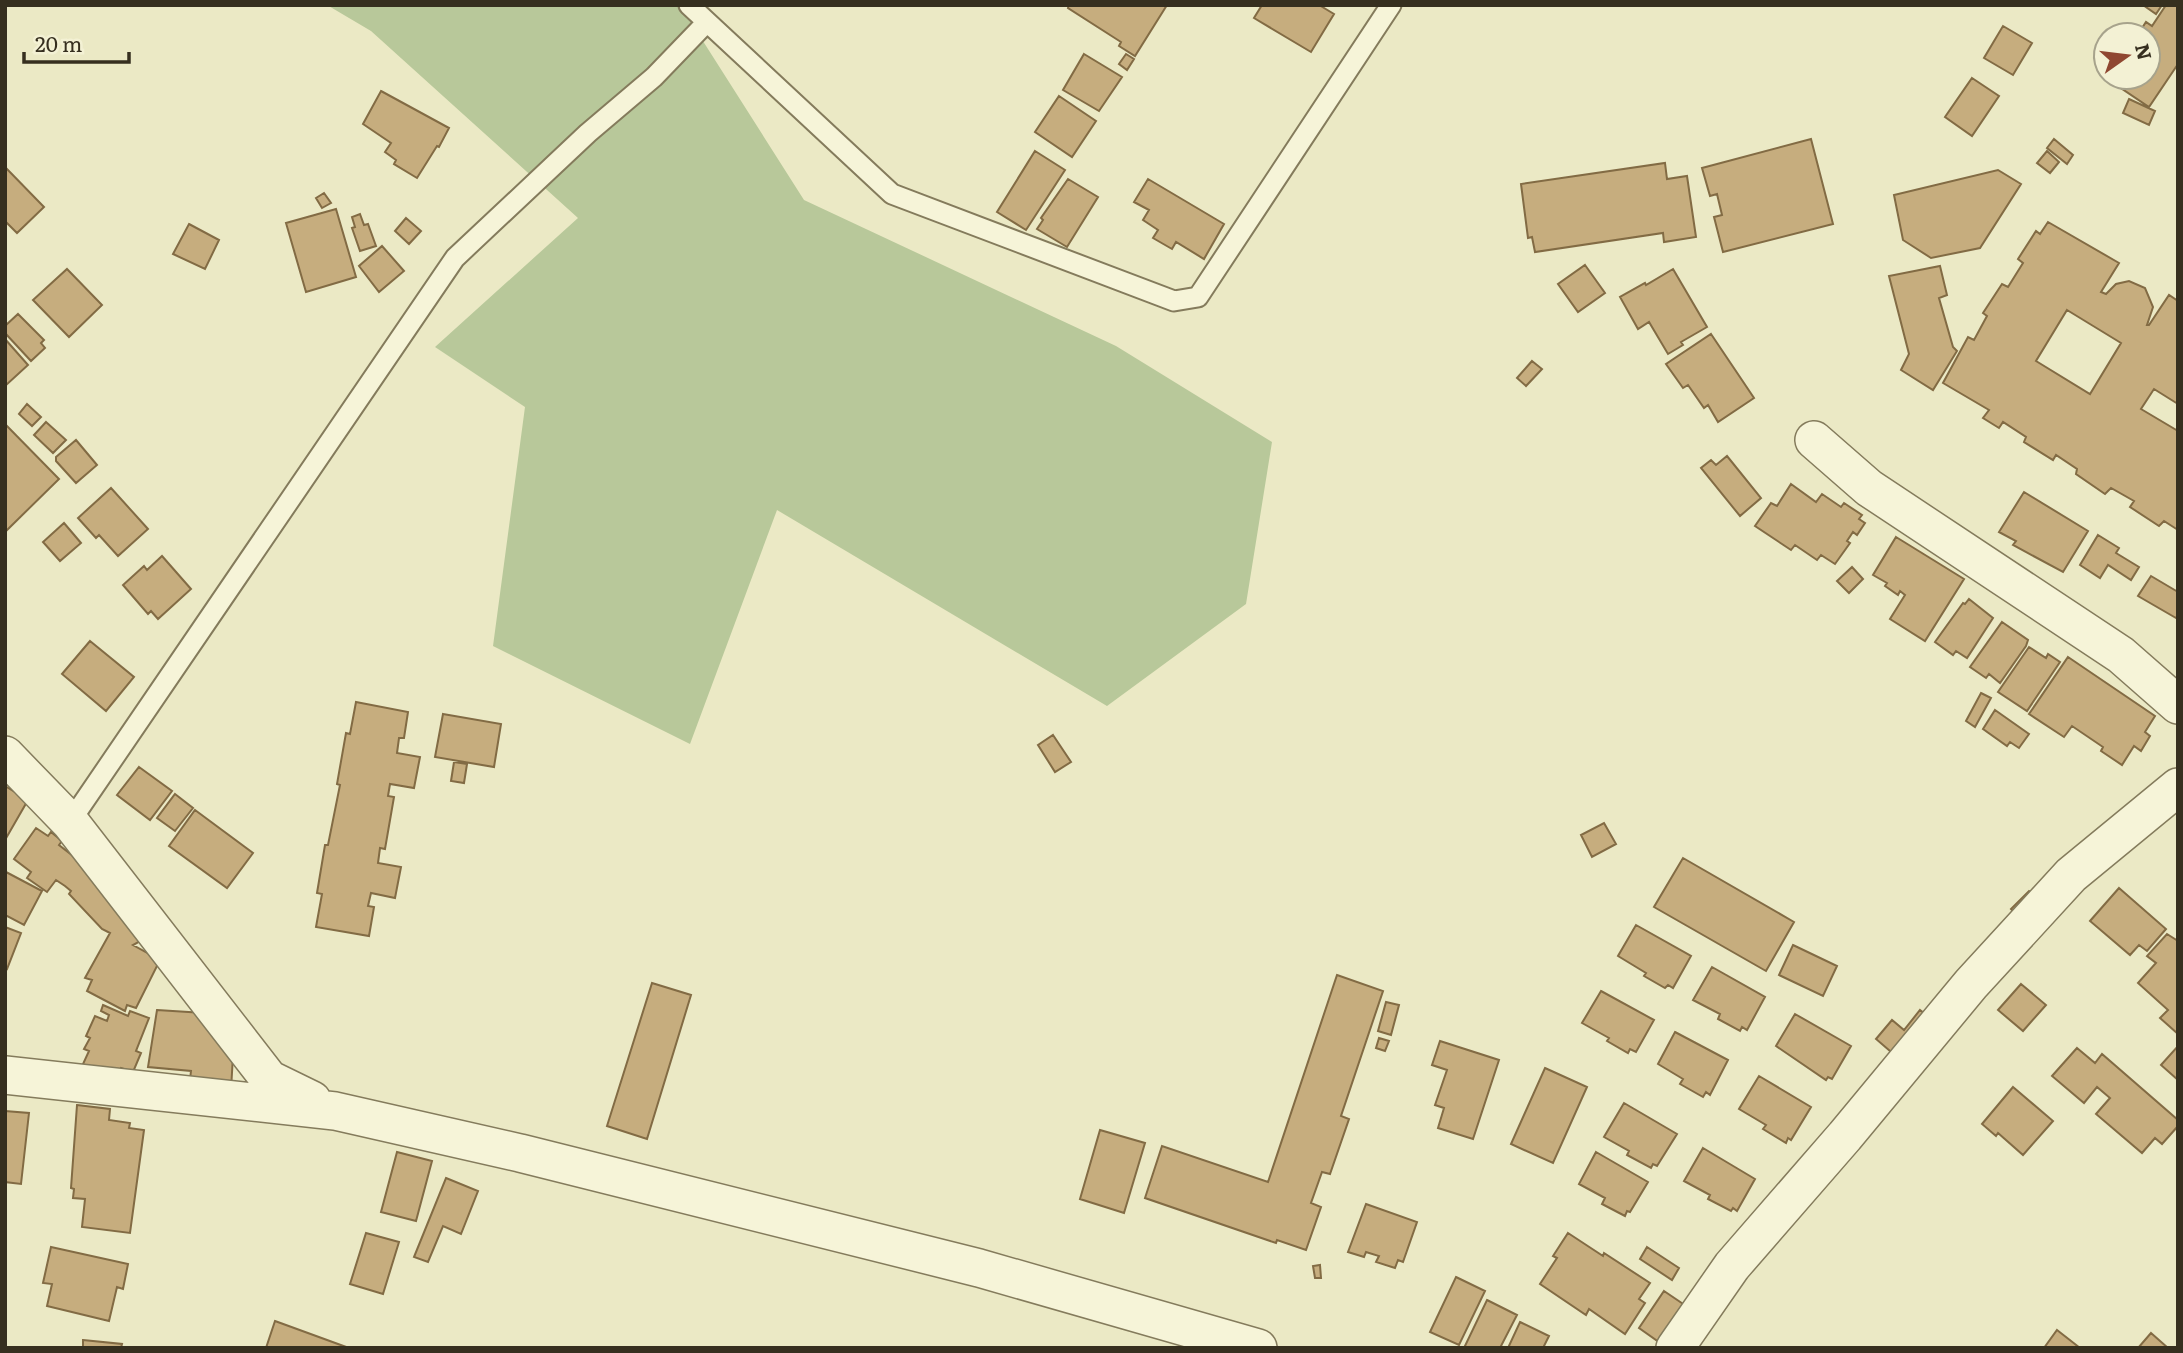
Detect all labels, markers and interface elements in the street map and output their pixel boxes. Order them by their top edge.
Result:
scale bar [24,21,130,65]
north arrow [2092,21,2162,91]
text: 20 m [35,27,82,58]
text: N [2129,41,2160,63]

